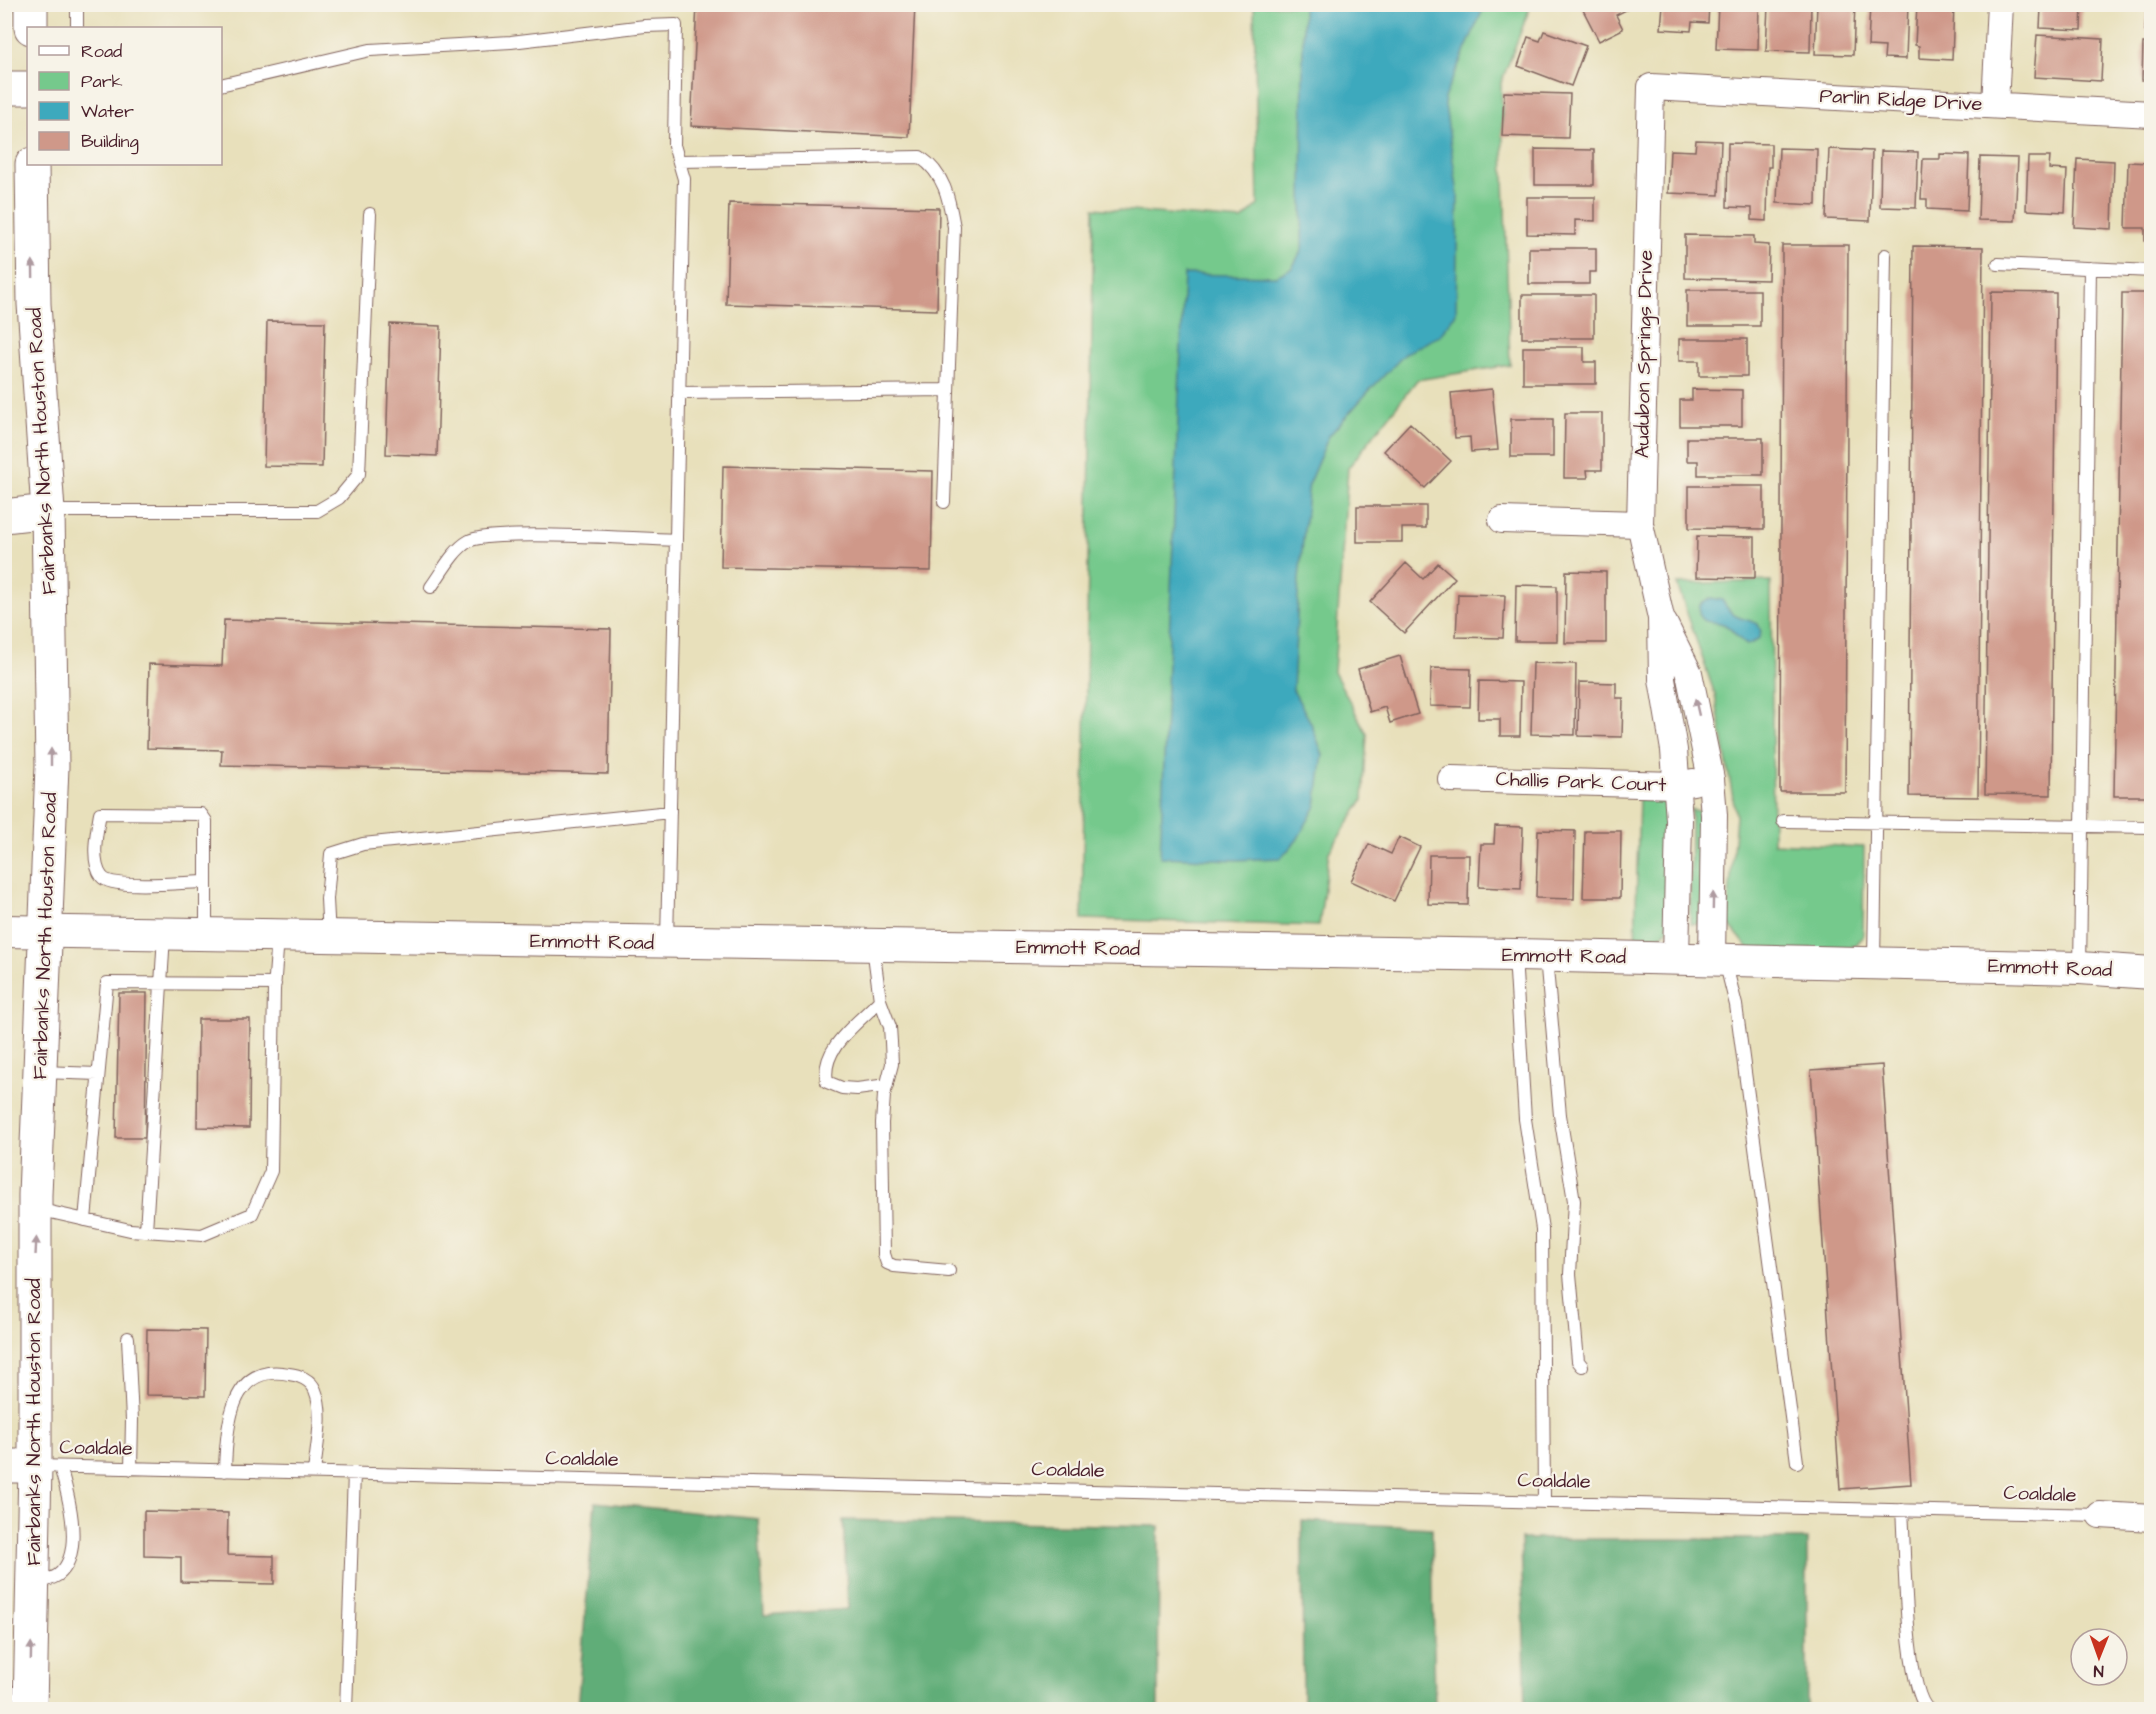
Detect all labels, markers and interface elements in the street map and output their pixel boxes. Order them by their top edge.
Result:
legend [27,27,222,165]
text: Road [81,39,122,64]
text: Park [81,69,123,94]
street label: Parlin Ridge Drive [1819,82,1983,119]
text: Water [81,99,134,124]
text: Building [81,129,139,155]
street label: Audubon Springs Drive [1628,249,1661,458]
one-way arrow [28,259,38,278]
street label: Fairbanks North Houston Road [20,307,64,595]
one-way arrow [1692,698,1702,717]
one-way arrow [46,748,56,767]
street label: Challis Park Court [1495,765,1667,799]
street label: Fairbanks North Houston Road [26,792,64,1080]
one-way arrow [1708,891,1718,910]
street label: Emmott Road [530,927,654,957]
street label: Emmott Road [1016,933,1140,963]
street label: Emmott Road [1502,941,1626,971]
street label: Emmott Road [1987,952,2113,984]
one-way arrow [31,1237,40,1256]
street label: Fairbanks North Houston Road [20,1278,48,1566]
street label: Coaldale [59,1433,133,1463]
street label: Coaldale [545,1444,619,1474]
street label: Coaldale [1031,1455,1105,1485]
street label: Coaldale [1517,1466,1591,1496]
street label: Coaldale [2003,1479,2077,1509]
north arrow [2069,1627,2129,1687]
one-way arrow [27,1642,36,1661]
text: N [2094,1660,2104,1682]

